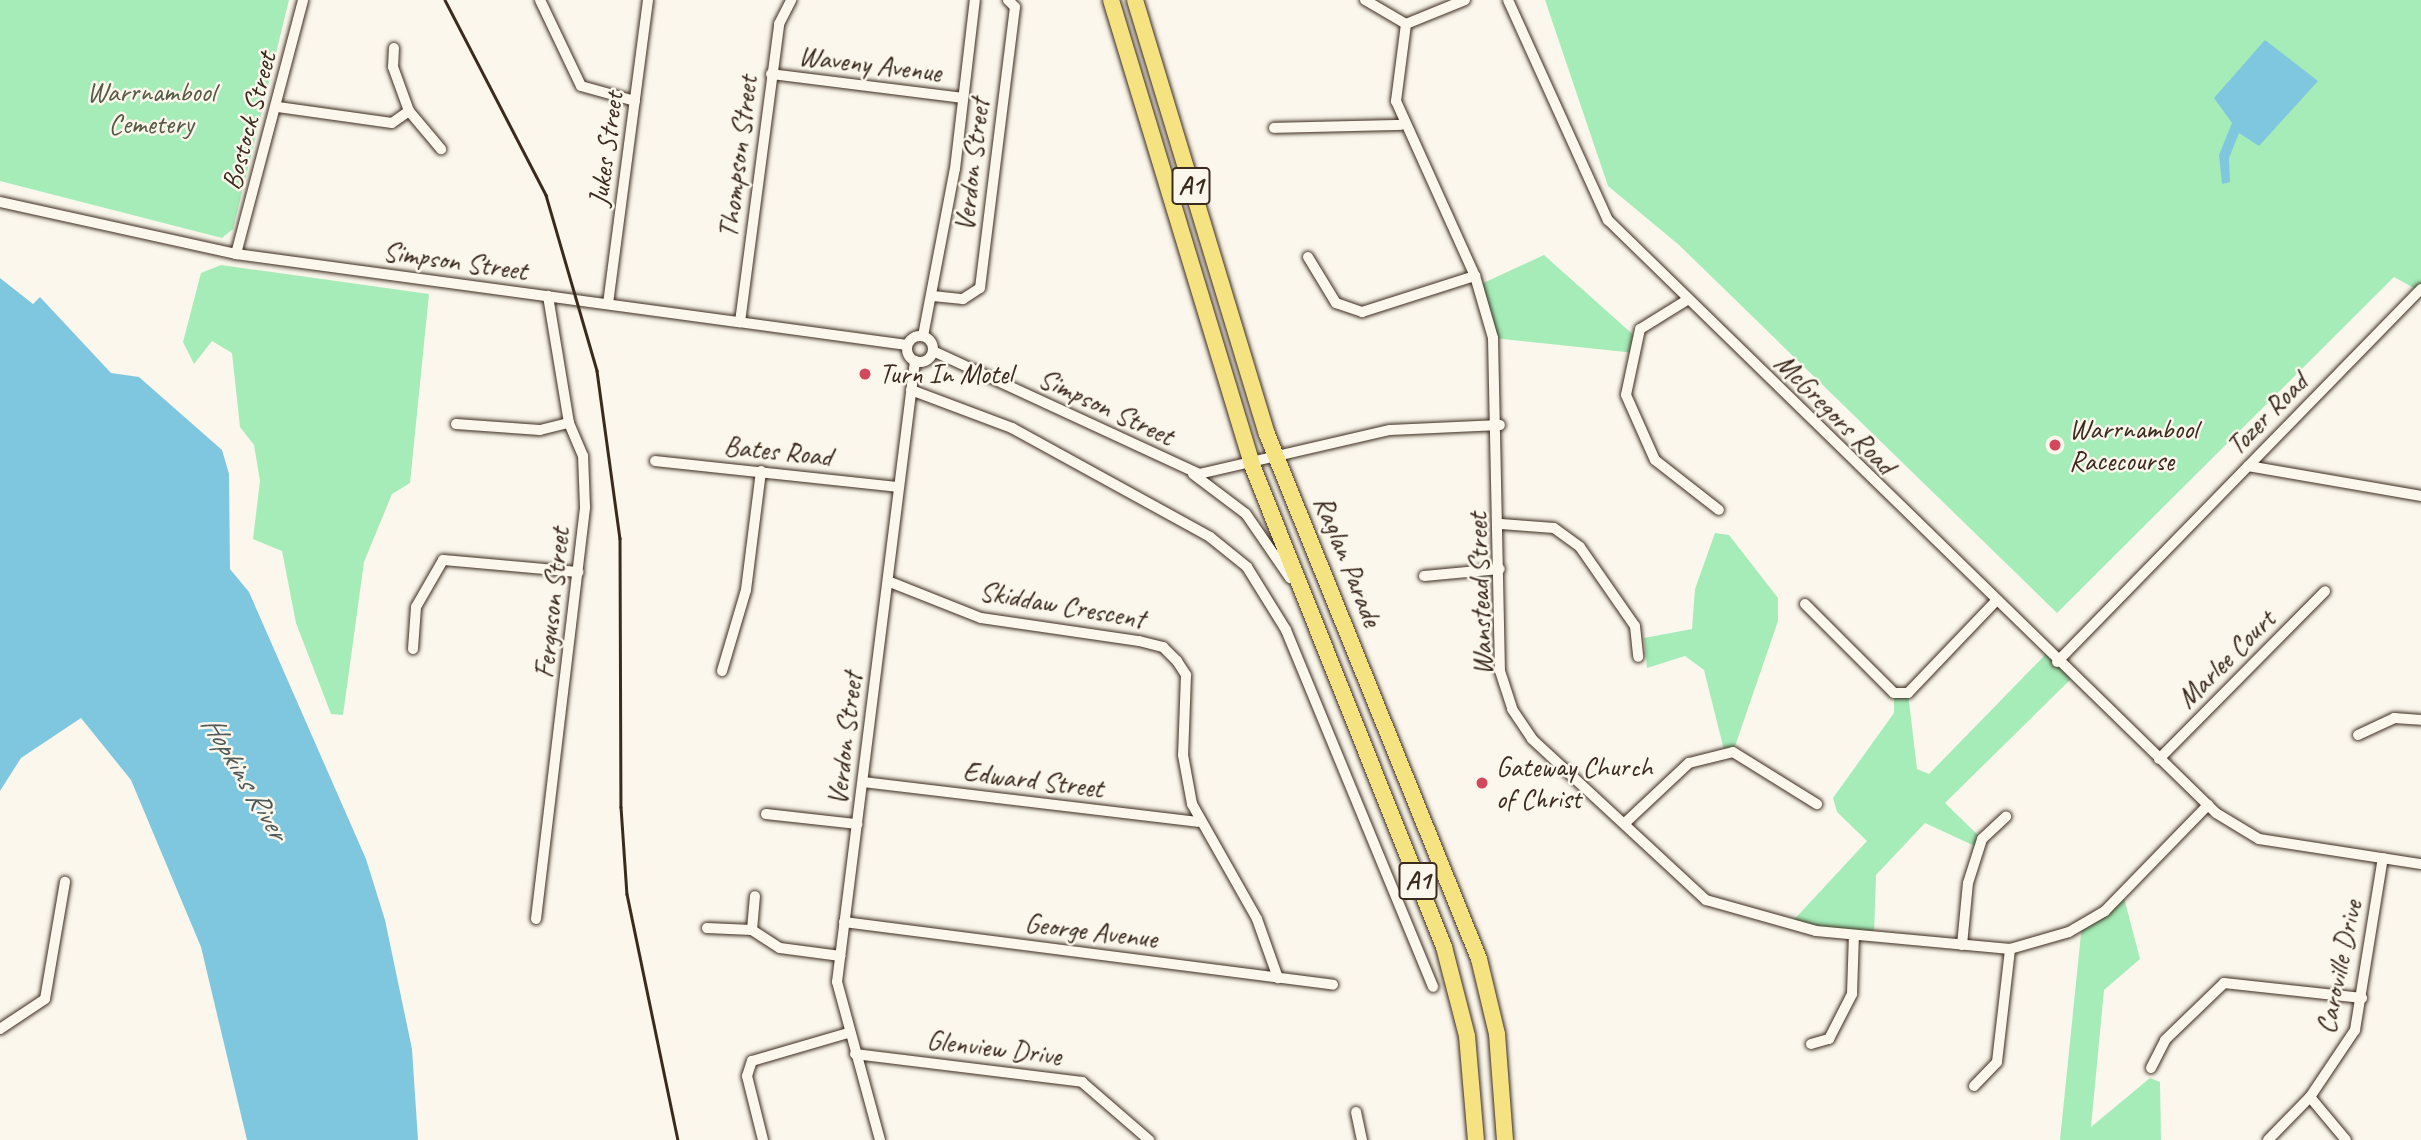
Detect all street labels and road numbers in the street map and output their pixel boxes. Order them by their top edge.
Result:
street label: Waveny Avenue [797,39,943,89]
street label: Bostock Street [214,48,284,194]
street label: Thompson Street [711,74,765,240]
street label: Jukes Street [581,90,631,208]
street label: Verdon Street [947,97,997,233]
road number: A1 [1170,164,1212,209]
street label: Simpson Street [381,234,529,288]
street label: McGregors Road [1768,347,1902,481]
street label: Simpson Street [1033,361,1179,453]
street label: Tozer Road [2220,366,2314,462]
street label: Bates Road [722,429,834,473]
street label: Raglan Parade [1307,491,1389,631]
street label: Wanstead Street [1460,512,1500,676]
street label: Ferguson Street [527,526,577,680]
street label: Skiddaw Crescent [977,574,1147,636]
street label: Marlee Court [2170,603,2282,715]
street label: Verdon Street [820,671,870,807]
street label: Edward Street [961,755,1105,805]
road number: A1 [1397,859,1439,904]
street label: Caroville Drive [2308,897,2370,1037]
street label: George Avenue [1023,906,1159,956]
street label: Glenview Drive [925,1023,1063,1073]

